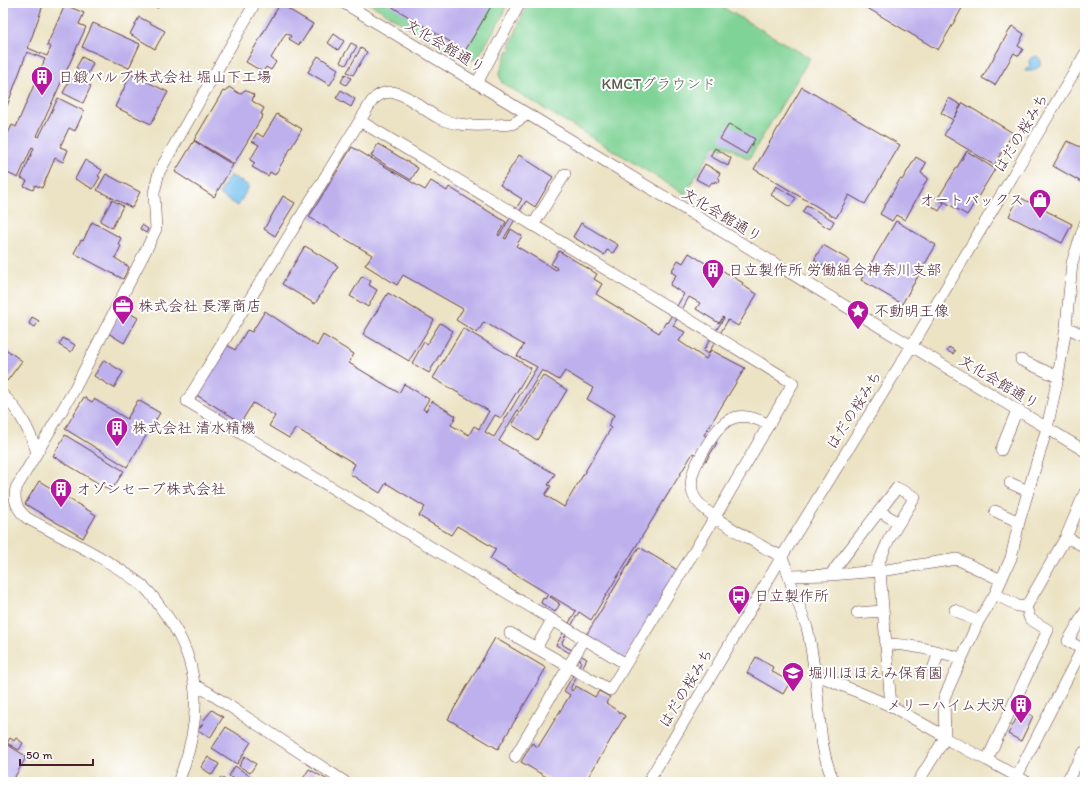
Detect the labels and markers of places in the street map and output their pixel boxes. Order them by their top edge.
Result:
building icon: 日鍛バルブ株式会社 堀山下工場 [29,64,55,97]
place label: 日鍛バルブ株式会社 堀山下工場 [58,68,271,86]
shop icon: オートバックス [1027,187,1053,220]
place label: オートバックス [919,191,1024,209]
building icon: 日立製作所 労働組合神奈川支部 [700,257,726,290]
place label: 日立製作所 労働組合神奈川支部 [728,261,941,279]
office icon: 株式会社 長澤商店 [110,293,136,326]
place label: 株式会社 長澤商店 [138,297,261,315]
place icon: 不動明王像 [845,298,871,331]
place label: 不動明王像 [874,302,949,320]
building icon: 株式会社 清水精機 [104,415,130,448]
place label: 株式会社 清水精機 [132,419,255,437]
building icon: オゾンセーブ株式会社 [48,476,74,509]
place label: オゾンセーブ株式会社 [76,480,226,498]
bus stop icon: 日立製作所 [726,583,752,616]
place label: 日立製作所 [754,587,829,605]
school or university icon: 堀川ほほえみ保育園 [780,660,806,693]
place label: 堀川ほほえみ保育園 [808,664,943,682]
building icon: メリーハイム大沢 [1008,692,1034,725]
place label: メリーハイム大沢 [887,696,1006,714]

